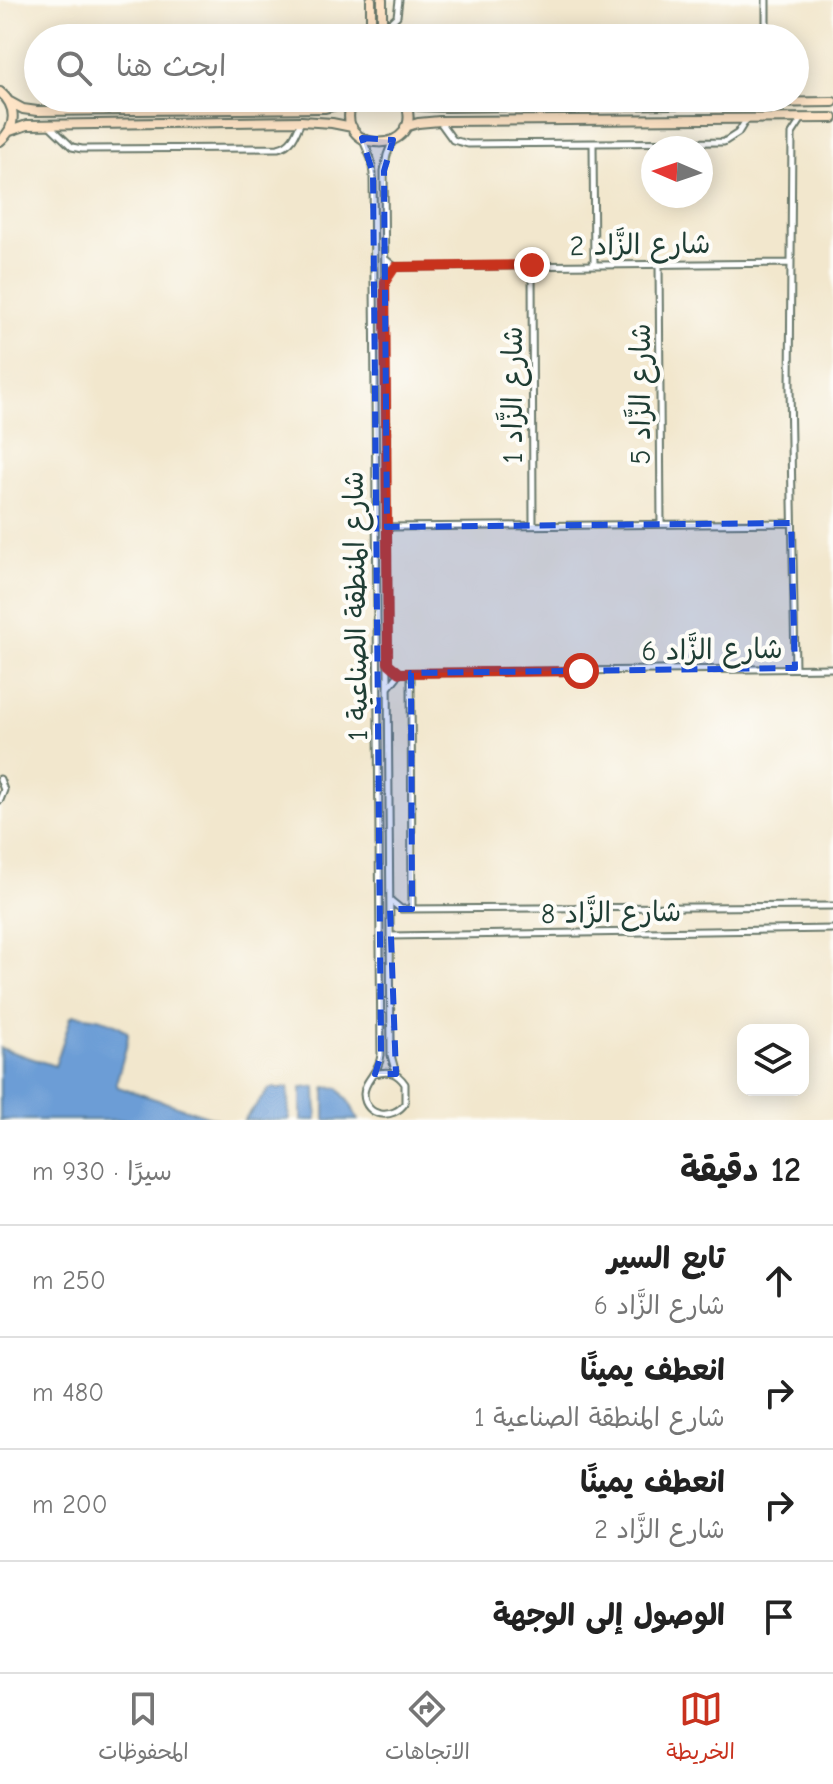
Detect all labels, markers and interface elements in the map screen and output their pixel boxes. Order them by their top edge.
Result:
search box [24,24,809,112]
icon: search [52,46,96,90]
text: ابحث هنا [116,49,226,84]
north arrow [641,136,713,208]
street label: شارع الزَّاد 2 [569,225,711,265]
route end [514,247,550,283]
street label: شارع الزَّاد 5 [623,323,660,465]
street label: شارع الزَّاد 1 [495,326,532,464]
street label: شارع المنطقة الصناعية 1 [338,471,377,741]
street label: شارع الزَّاد 6 [641,630,783,670]
route start [563,653,599,689]
street label: شارع الزَّاد 8 [540,893,682,933]
map controls [737,1024,809,1096]
button: layers [737,1024,809,1096]
text: 12 دقيقة [680,1150,801,1190]
text: سيرًا · 930 m [32,1157,172,1187]
text: تابع السير [607,1241,725,1276]
icon: ahead [757,1259,801,1303]
text: 250 m [32,1266,106,1296]
text: شارع الزَّاد 6 [594,1291,725,1321]
text: انعطف يمينًا [580,1353,725,1388]
icon: right [757,1371,801,1415]
text: 480 m [32,1378,104,1408]
text: شارع المنطقة الصناعية 1 [474,1403,725,1433]
text: انعطف يمينًا [580,1465,725,1500]
icon: right [757,1483,801,1527]
text: 200 m [32,1490,107,1520]
text: شارع الزَّاد 2 [594,1515,725,1545]
icon: arrive [757,1595,801,1639]
text: الوصول إلى الوجهة [493,1598,725,1633]
tab: المحفوظات [98,1687,189,1771]
tab: الاتجاهات [385,1687,470,1771]
tab: الخريطة [666,1687,735,1771]

